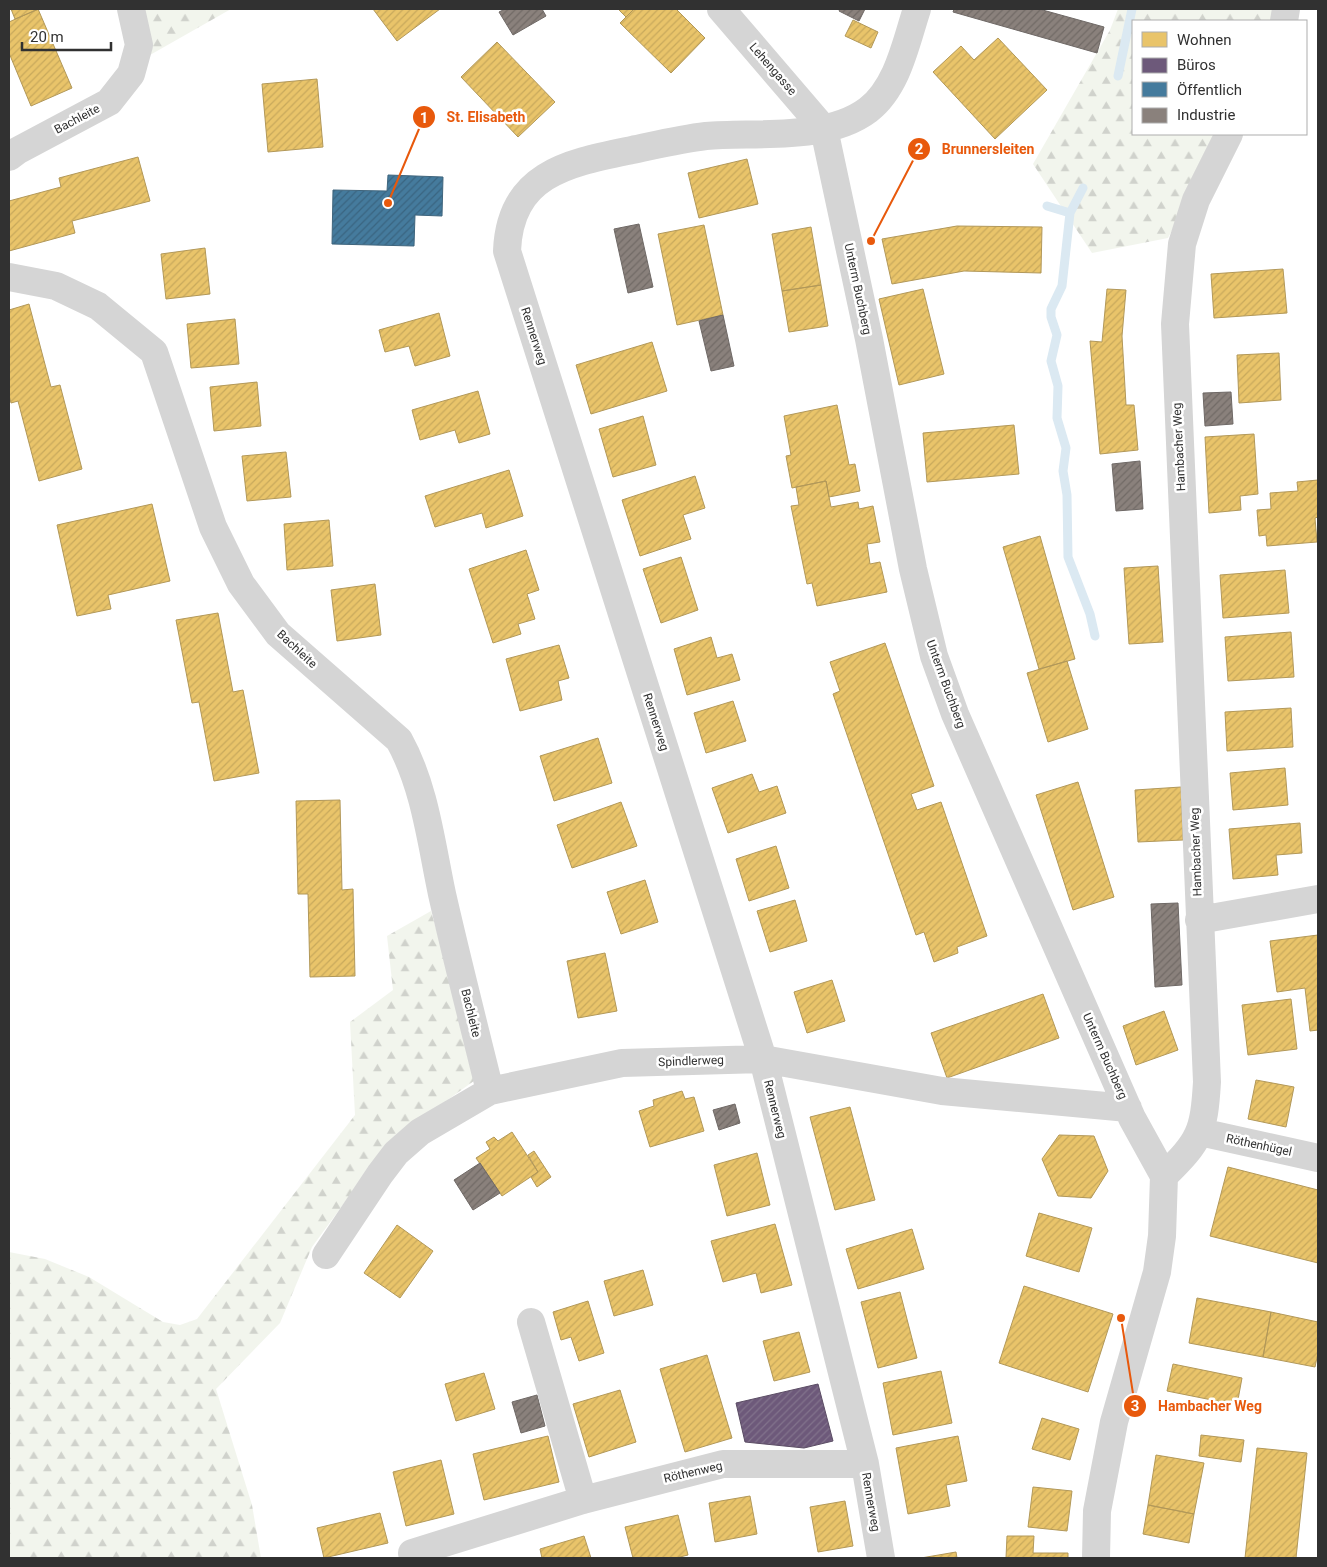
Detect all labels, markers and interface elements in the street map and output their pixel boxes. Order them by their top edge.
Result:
scale bar [22,20,111,52]
legend [1132,20,1307,135]
text: 20 m [30,28,64,46]
text: Wohnen [1177,31,1231,49]
street label: Lehengasse [747,40,799,98]
text: Büros [1177,56,1216,74]
text: Öffentlich [1177,81,1242,99]
street label: Bachleite [52,101,102,137]
callout: St. Elisabeth [412,103,535,132]
text: Industrie [1177,106,1235,124]
text: 1 [420,109,428,127]
text: St. Elisabeth [447,109,526,125]
callout: Brunnersleiten [907,134,1044,163]
text: 2 [915,140,924,158]
text: Brunnersleiten [942,141,1034,157]
street label: Unterm Buchberg [841,242,875,336]
street label: Rennerweg [518,305,550,367]
street label: Hambacher Weg [1170,402,1188,492]
street label: Bachleite [274,627,320,671]
street label: Unterm Buchberg [924,638,968,730]
street label: Rennerweg [640,691,672,753]
street label: Hambacher Weg [1187,807,1205,897]
street label: Bachleite [458,987,484,1039]
street label: Unterm Buchberg [1080,1011,1130,1101]
street label: Spindlerweg [658,1053,724,1069]
street label: Rennerweg [761,1078,789,1140]
street label: Röthenhügel [1225,1131,1293,1159]
callout: Hambacher Weg [1123,1391,1272,1420]
text: 3 [1131,1397,1139,1415]
text: Hambacher Weg [1158,1398,1262,1414]
street label: Röthenweg [662,1458,724,1486]
street label: Rennerweg [859,1471,883,1533]

